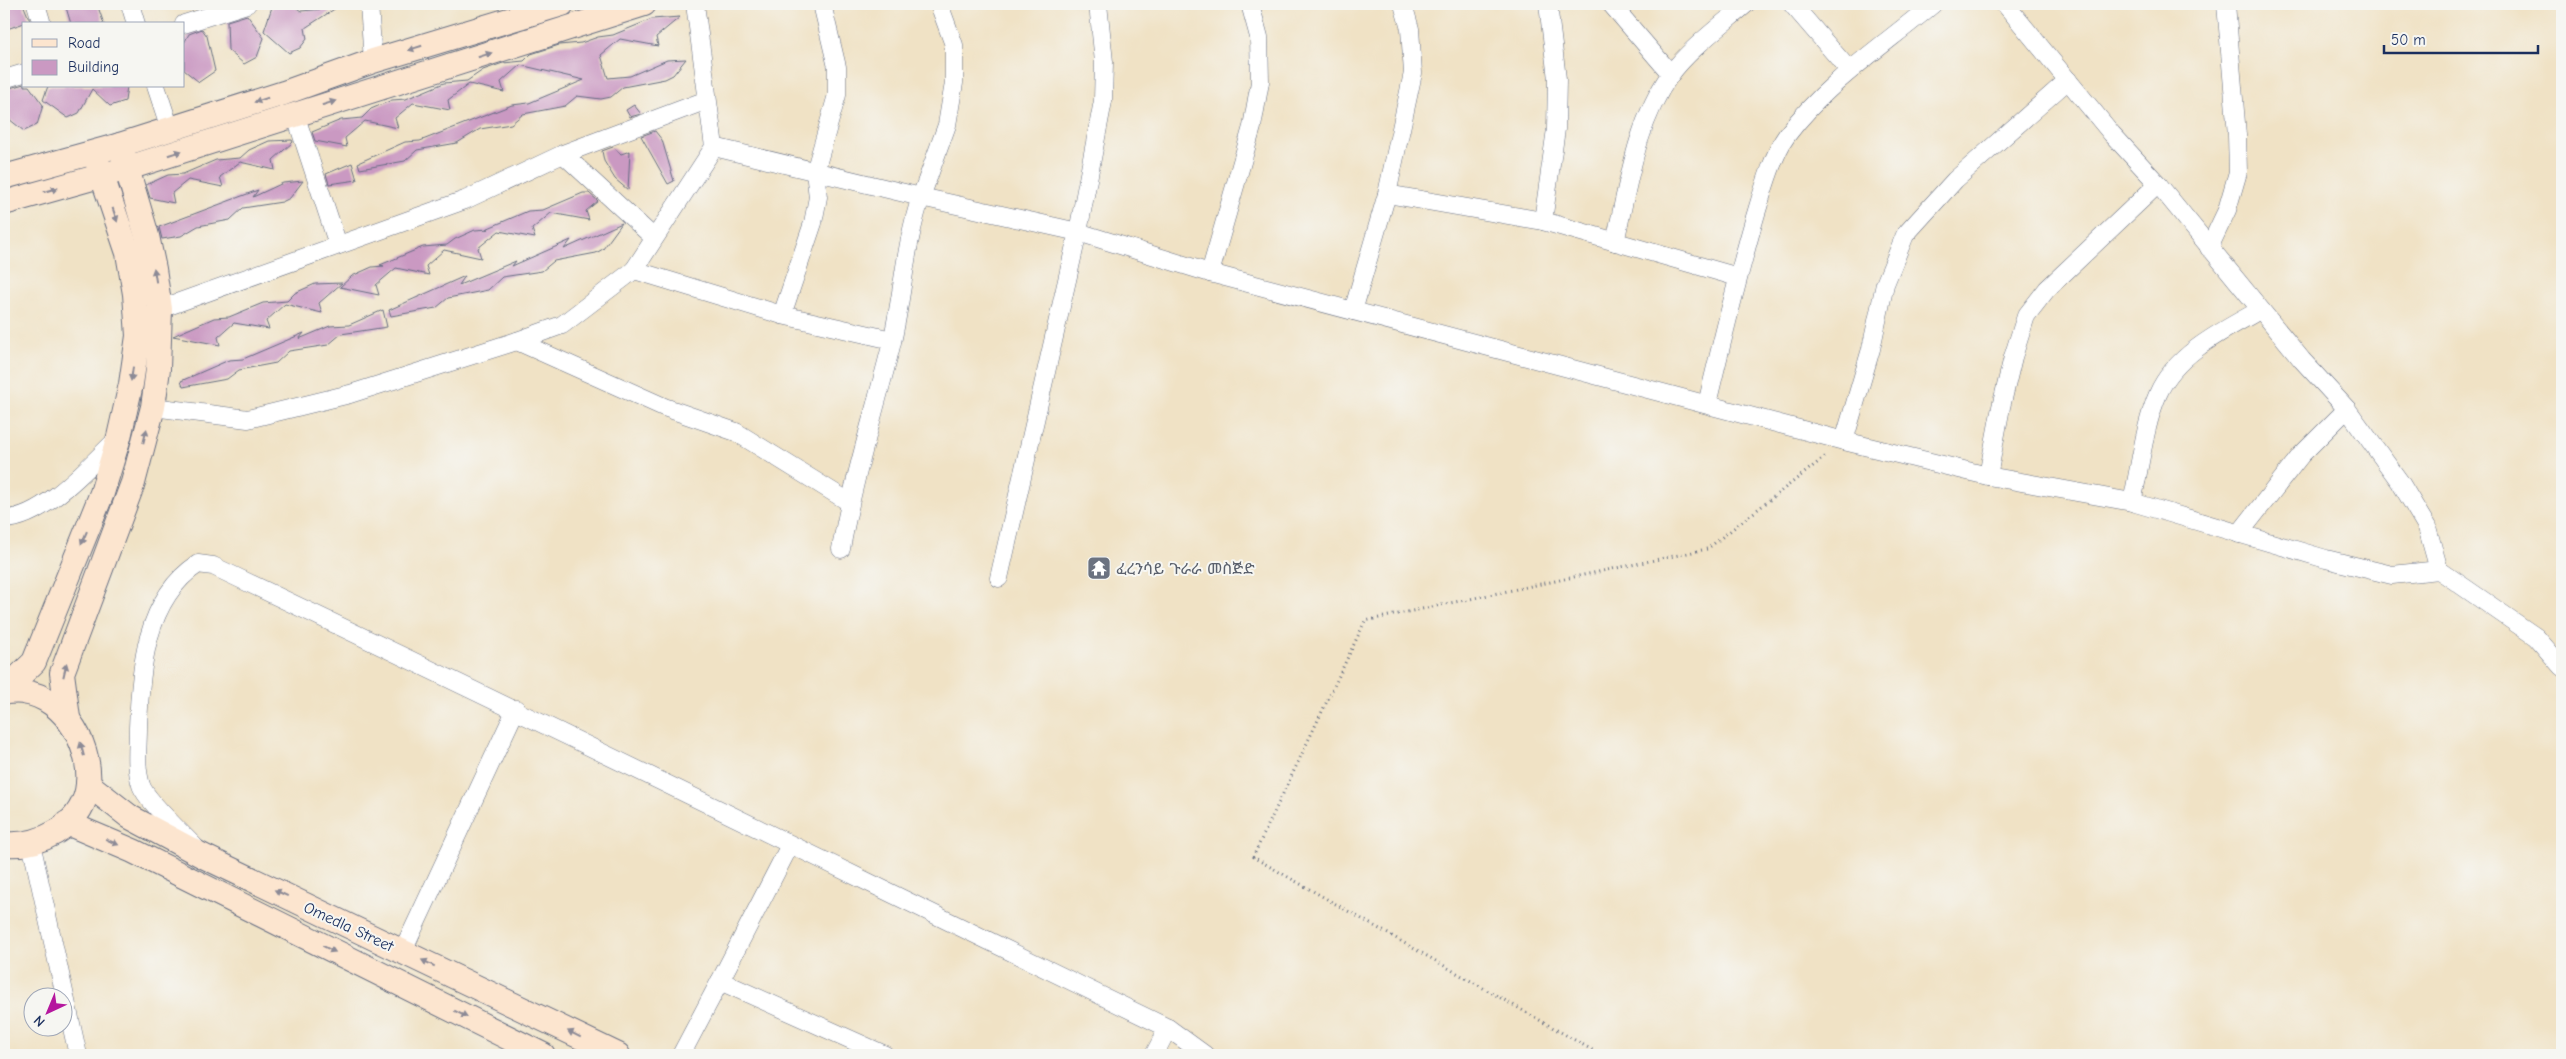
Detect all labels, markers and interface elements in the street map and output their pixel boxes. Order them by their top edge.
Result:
legend [22,22,185,88]
scale bar [2384,22,2537,54]
text: 50 m [2391,31,2426,49]
text: Road [68,34,100,52]
one-way arrow [408,45,423,53]
one-way arrow [477,50,492,58]
text: Building [68,58,119,76]
one-way arrow [253,96,268,104]
one-way arrow [322,98,337,106]
one-way arrow [167,149,182,156]
one-way arrow [43,185,58,193]
one-way arrow [111,208,119,223]
one-way arrow [150,267,158,283]
one-way arrow [128,366,136,382]
one-way arrow [141,428,149,443]
one-way arrow [79,531,87,546]
temple icon: ፈረንሳይ ጉራራ መስጅድ [1086,555,1112,581]
place label: ፈረንሳይ ጉራራ መስጅድ [1116,560,1255,578]
one-way arrow [61,662,69,678]
one-way arrow [78,742,86,757]
one-way arrow [105,839,119,847]
one-way arrow [274,889,288,897]
street label: Omedla Street [301,898,397,956]
one-way arrow [321,945,336,953]
one-way arrow [421,959,435,967]
north arrow [22,986,72,1036]
one-way arrow [454,1011,468,1019]
text: N [30,1012,49,1030]
one-way arrow [567,1030,581,1038]

